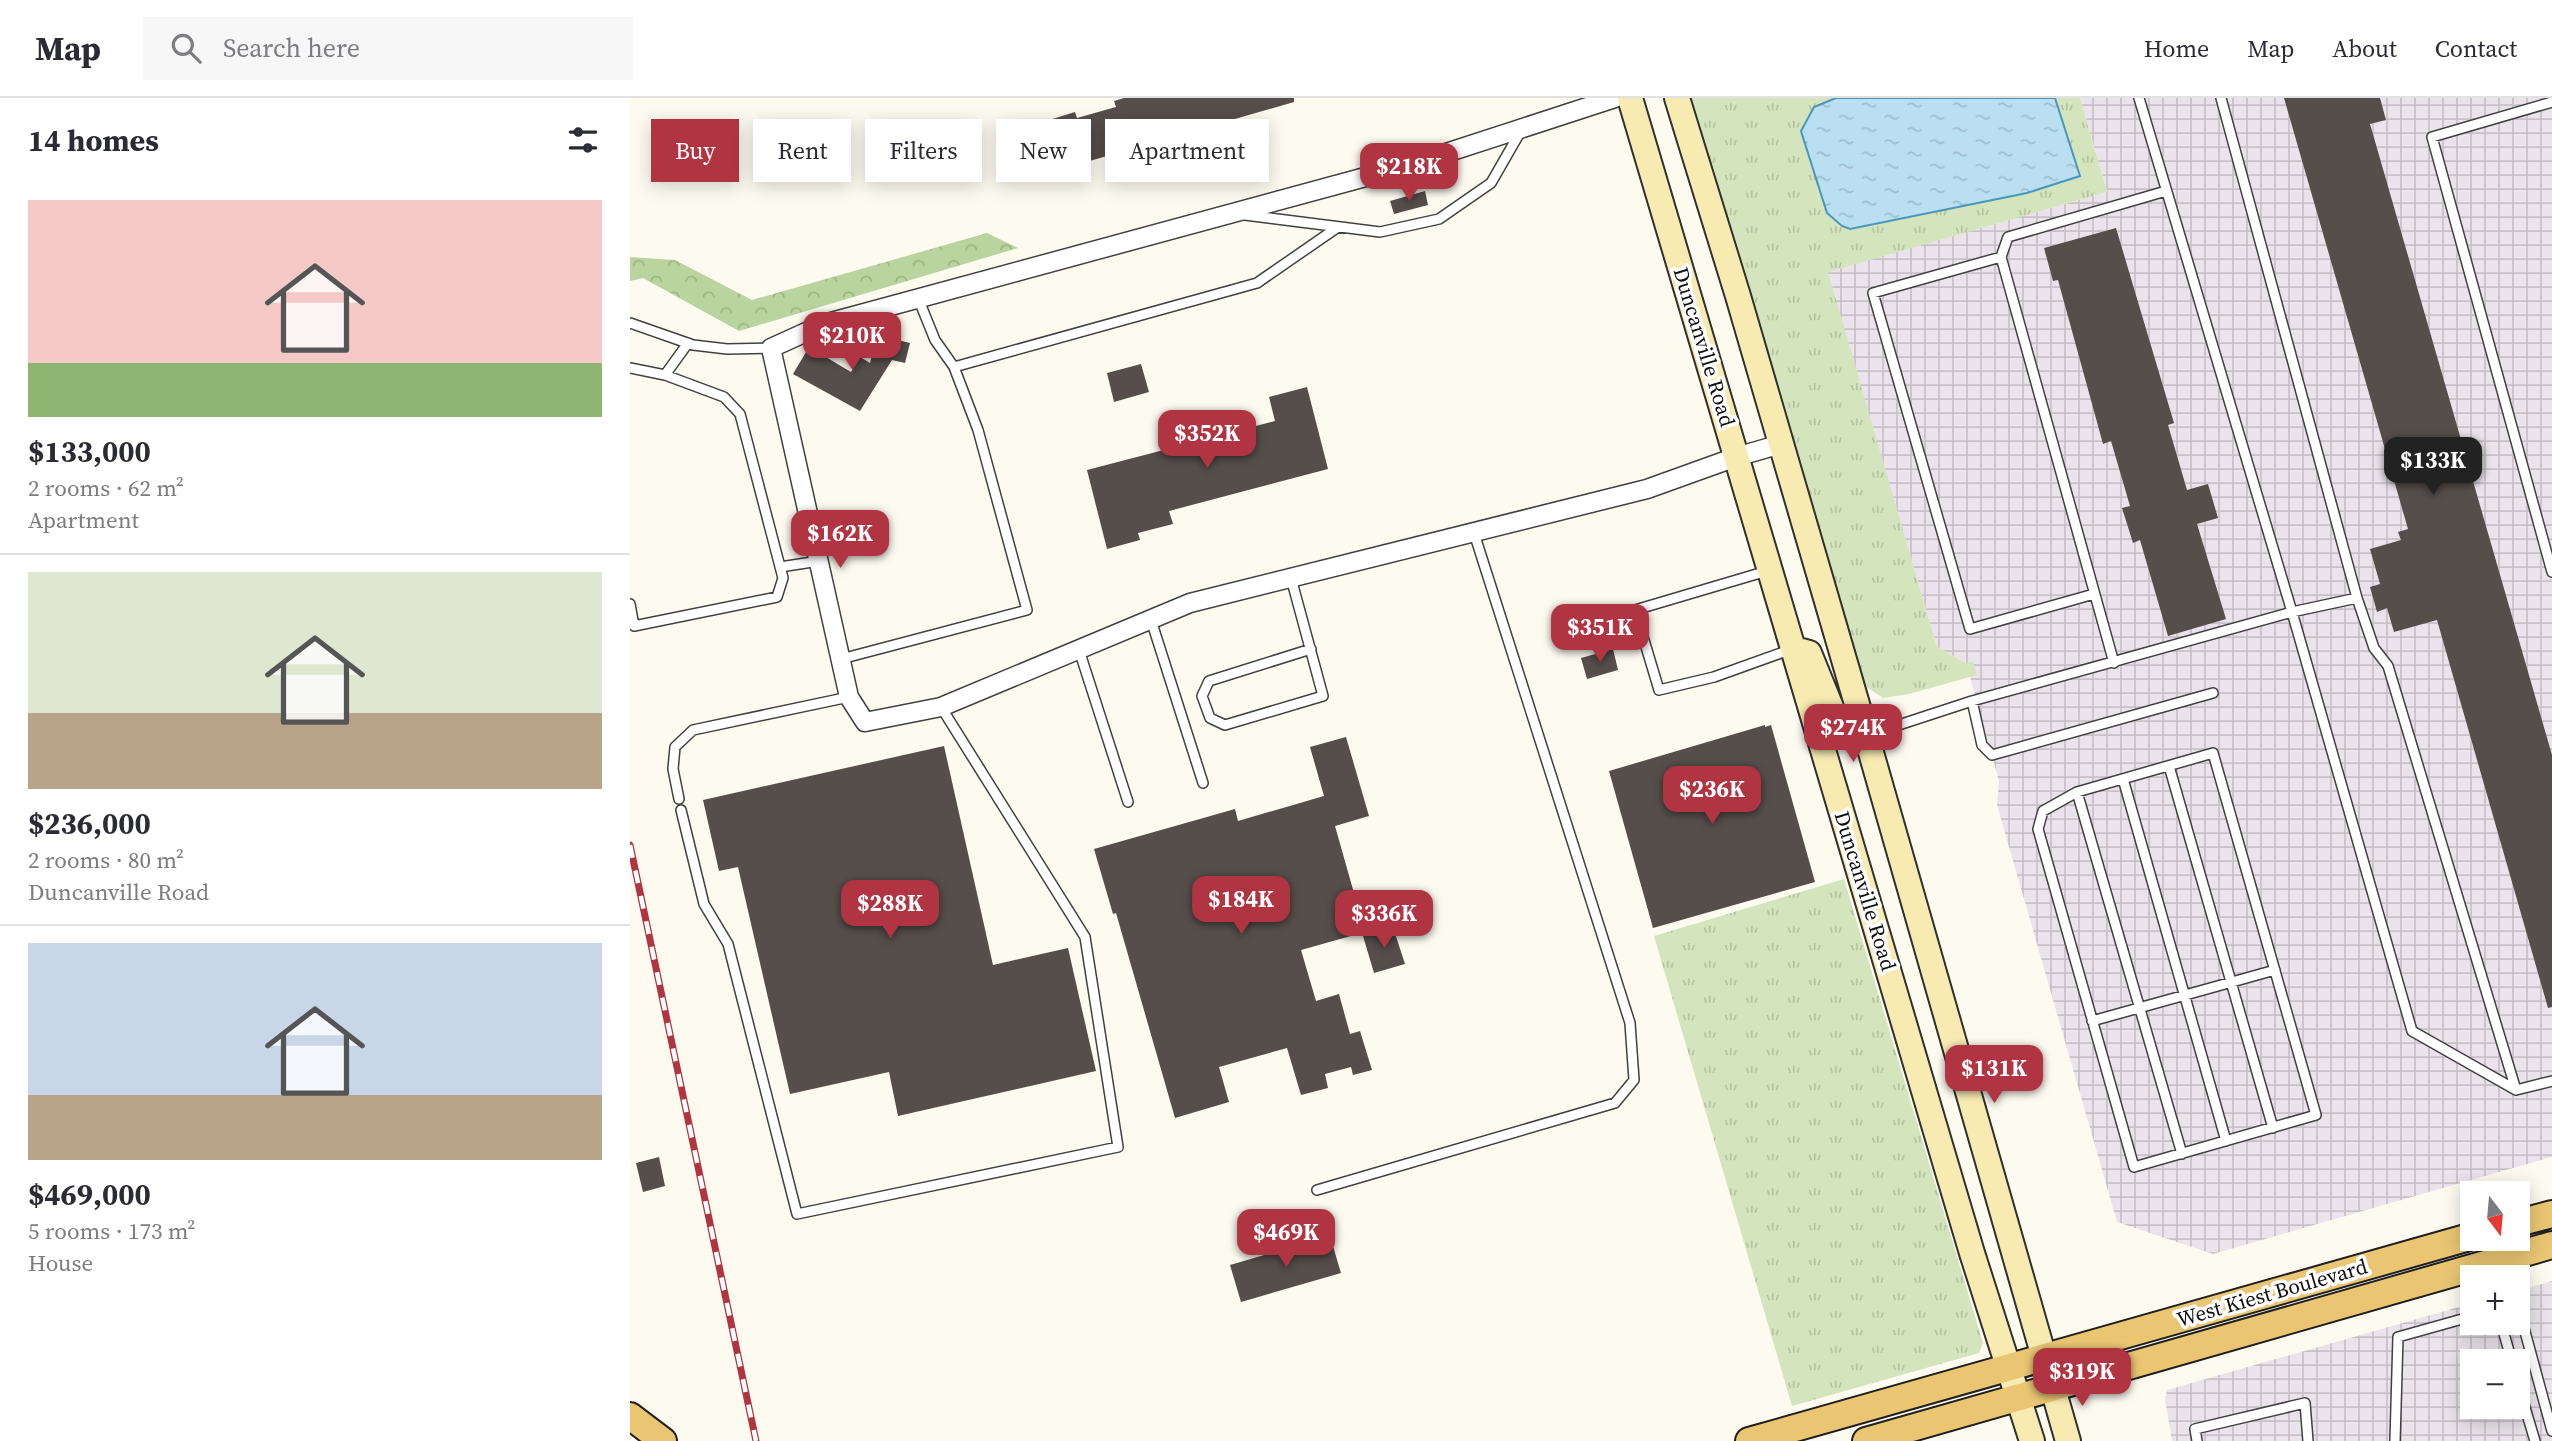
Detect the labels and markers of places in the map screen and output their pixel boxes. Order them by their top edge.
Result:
pin: $218K [1360,144,1458,203]
pin: $210K [803,313,901,372]
pin: $352K [1158,410,1256,470]
pin: $133K [2384,438,2482,497]
pin: $162K [791,510,889,570]
pin: $351K [1551,604,1649,664]
pin: $274K [1804,704,1902,764]
pin: $236K [1663,766,1761,826]
pin: $184K [1192,876,1290,936]
pin: $288K [841,880,939,940]
pin: $336K [1335,890,1433,950]
pin: $131K [1945,1046,2043,1105]
pin: $469K [1237,1210,1335,1269]
pin: $319K [2033,1348,2131,1408]

